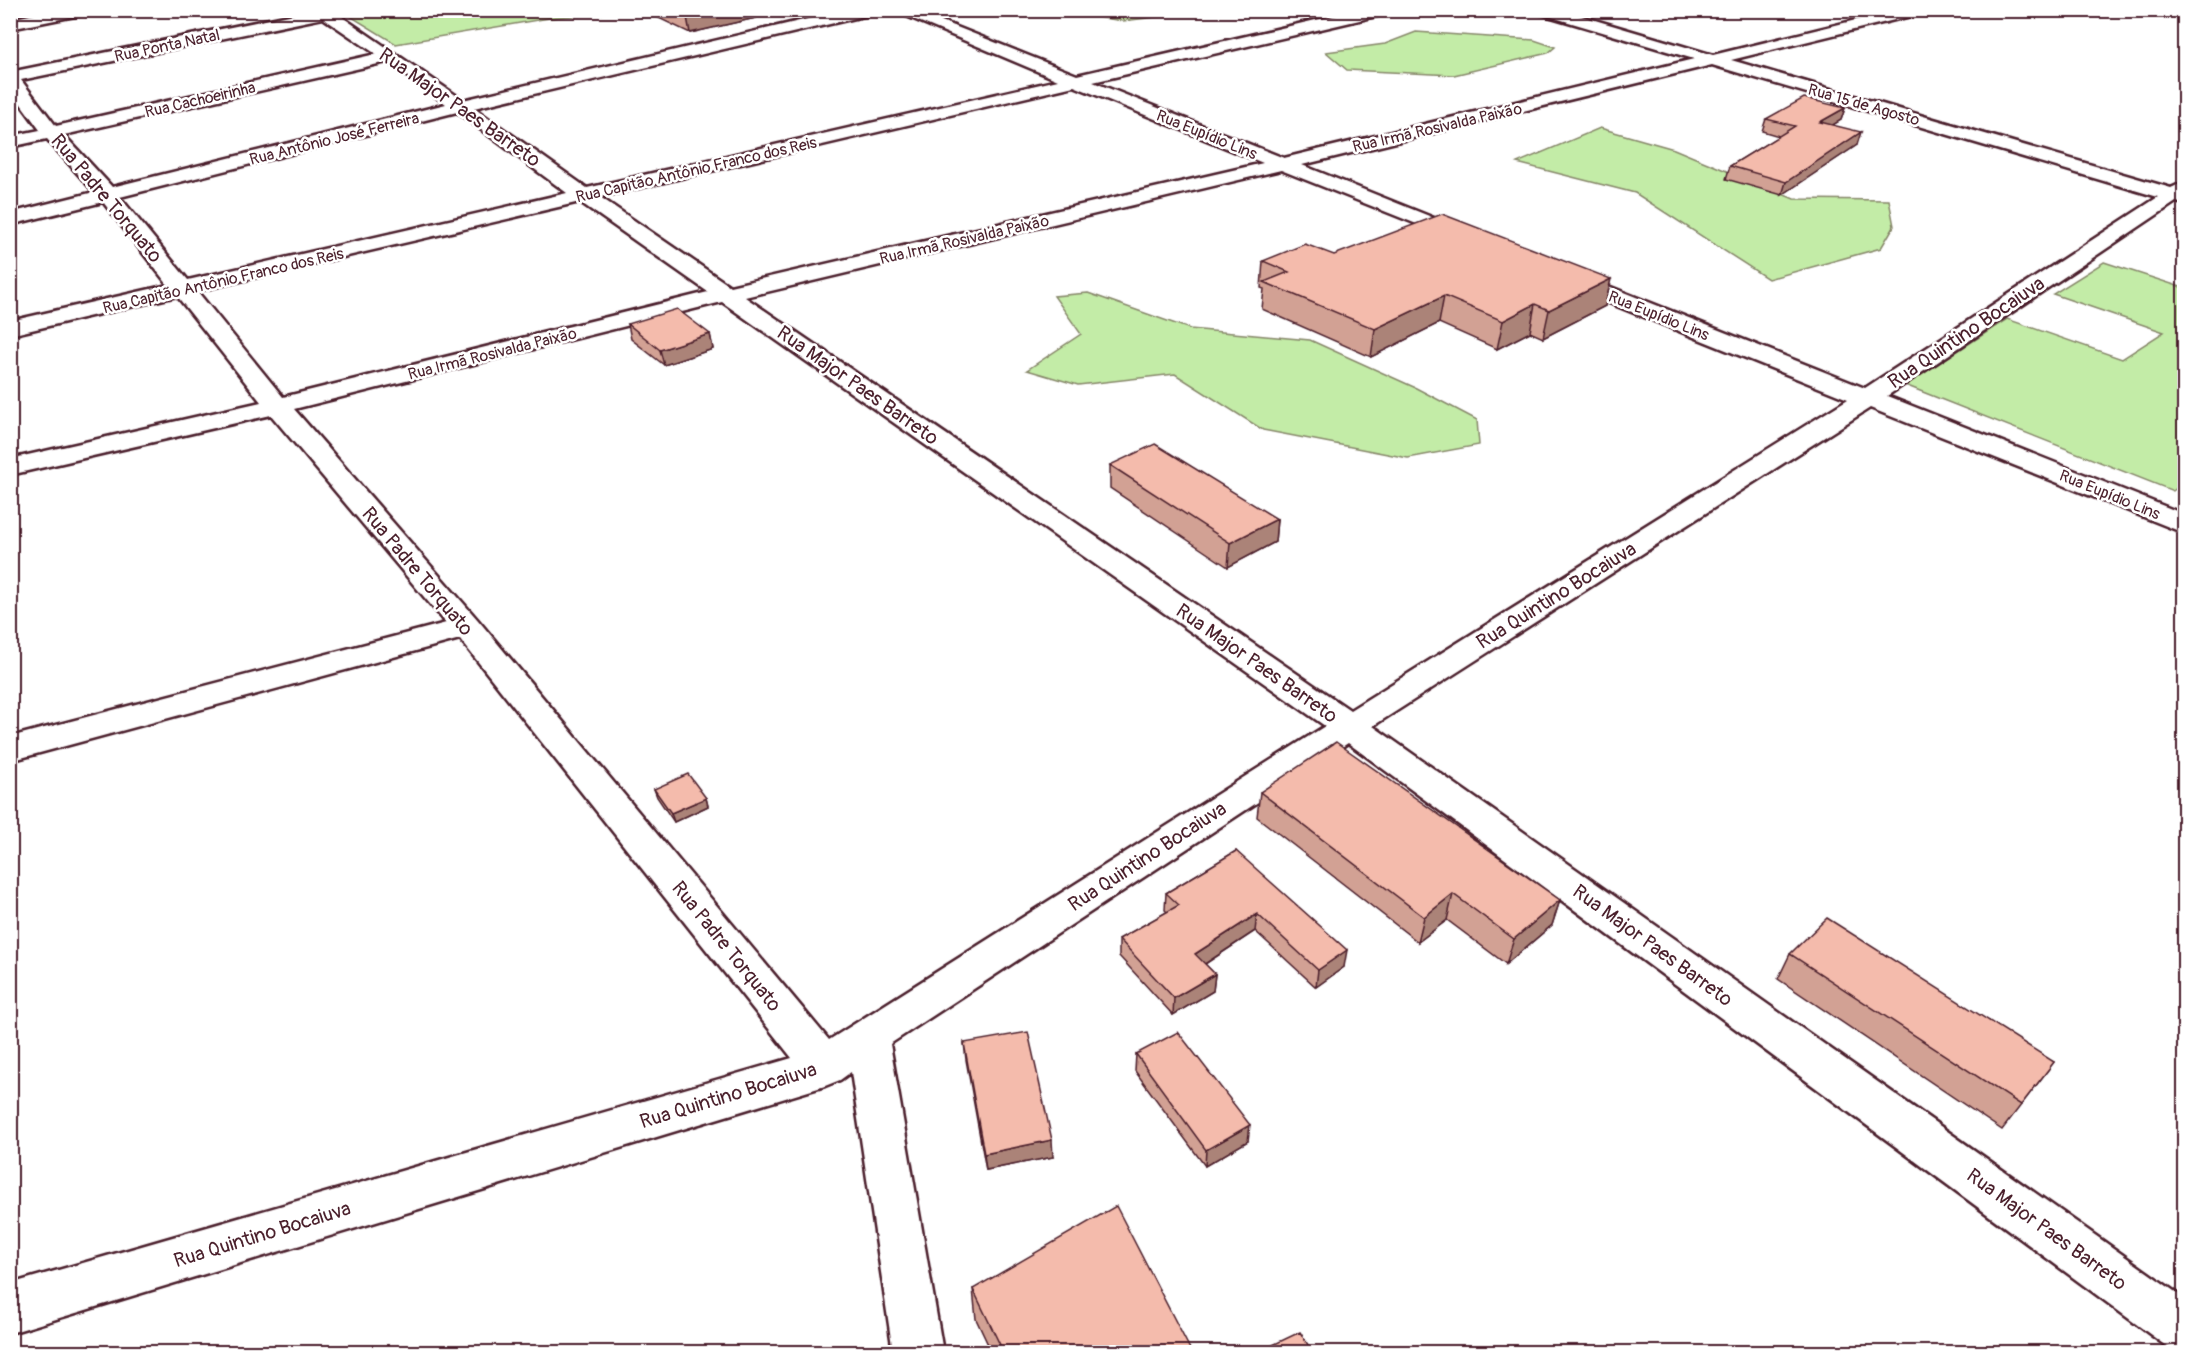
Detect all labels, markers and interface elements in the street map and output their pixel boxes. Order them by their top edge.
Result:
street label: Rua Ponta Natal [113,25,222,67]
street label: Rua Major Paes Barreto [374,42,546,173]
street label: Rua Cachoeirinha [143,78,257,122]
street label: Rua 15 de Agosto [1806,79,1922,131]
street label: Rua Irmã Rosivalda Paixão [1351,99,1524,157]
street label: Rua Eupídio Lins [1153,106,1260,164]
street label: Rua Antônio José Ferreira [247,108,421,170]
street label: Rua Padre Torquato [45,129,168,268]
street label: Rua Capitão Antônio Franco dos Reis [574,132,819,207]
street label: Rua Irmã Rosivalda Paixão [878,211,1051,269]
street label: Rua Capitão Antônio Franco dos Reis [101,243,346,318]
street label: Rua Quintino Bocaiuva [1883,271,2049,394]
street label: Rua Eupídio Lins [1605,287,1712,345]
street label: Rua Major Paes Barreto [772,320,944,451]
street label: Rua Irmã Rosivalda Paixão [406,323,579,385]
street label: Rua Eupídio Lins [2056,466,2163,524]
street label: Rua Padre Torquato [356,502,479,641]
street label: Rua Quintino Bocaiuva [1472,536,1641,655]
street label: Rua Major Paes Barreto [1171,598,1343,729]
street label: Rua Quintino Bocaiuva [1063,796,1231,917]
street label: Rua Padre Torquato [666,876,787,1017]
street label: Rua Major Paes Barreto [1568,879,1738,1012]
street label: Rua Quintino Bocaiuva [637,1057,820,1134]
street label: Rua Major Paes Barreto [1962,1163,2132,1296]
street label: Rua Quintino Bocaiuva [171,1196,354,1273]

